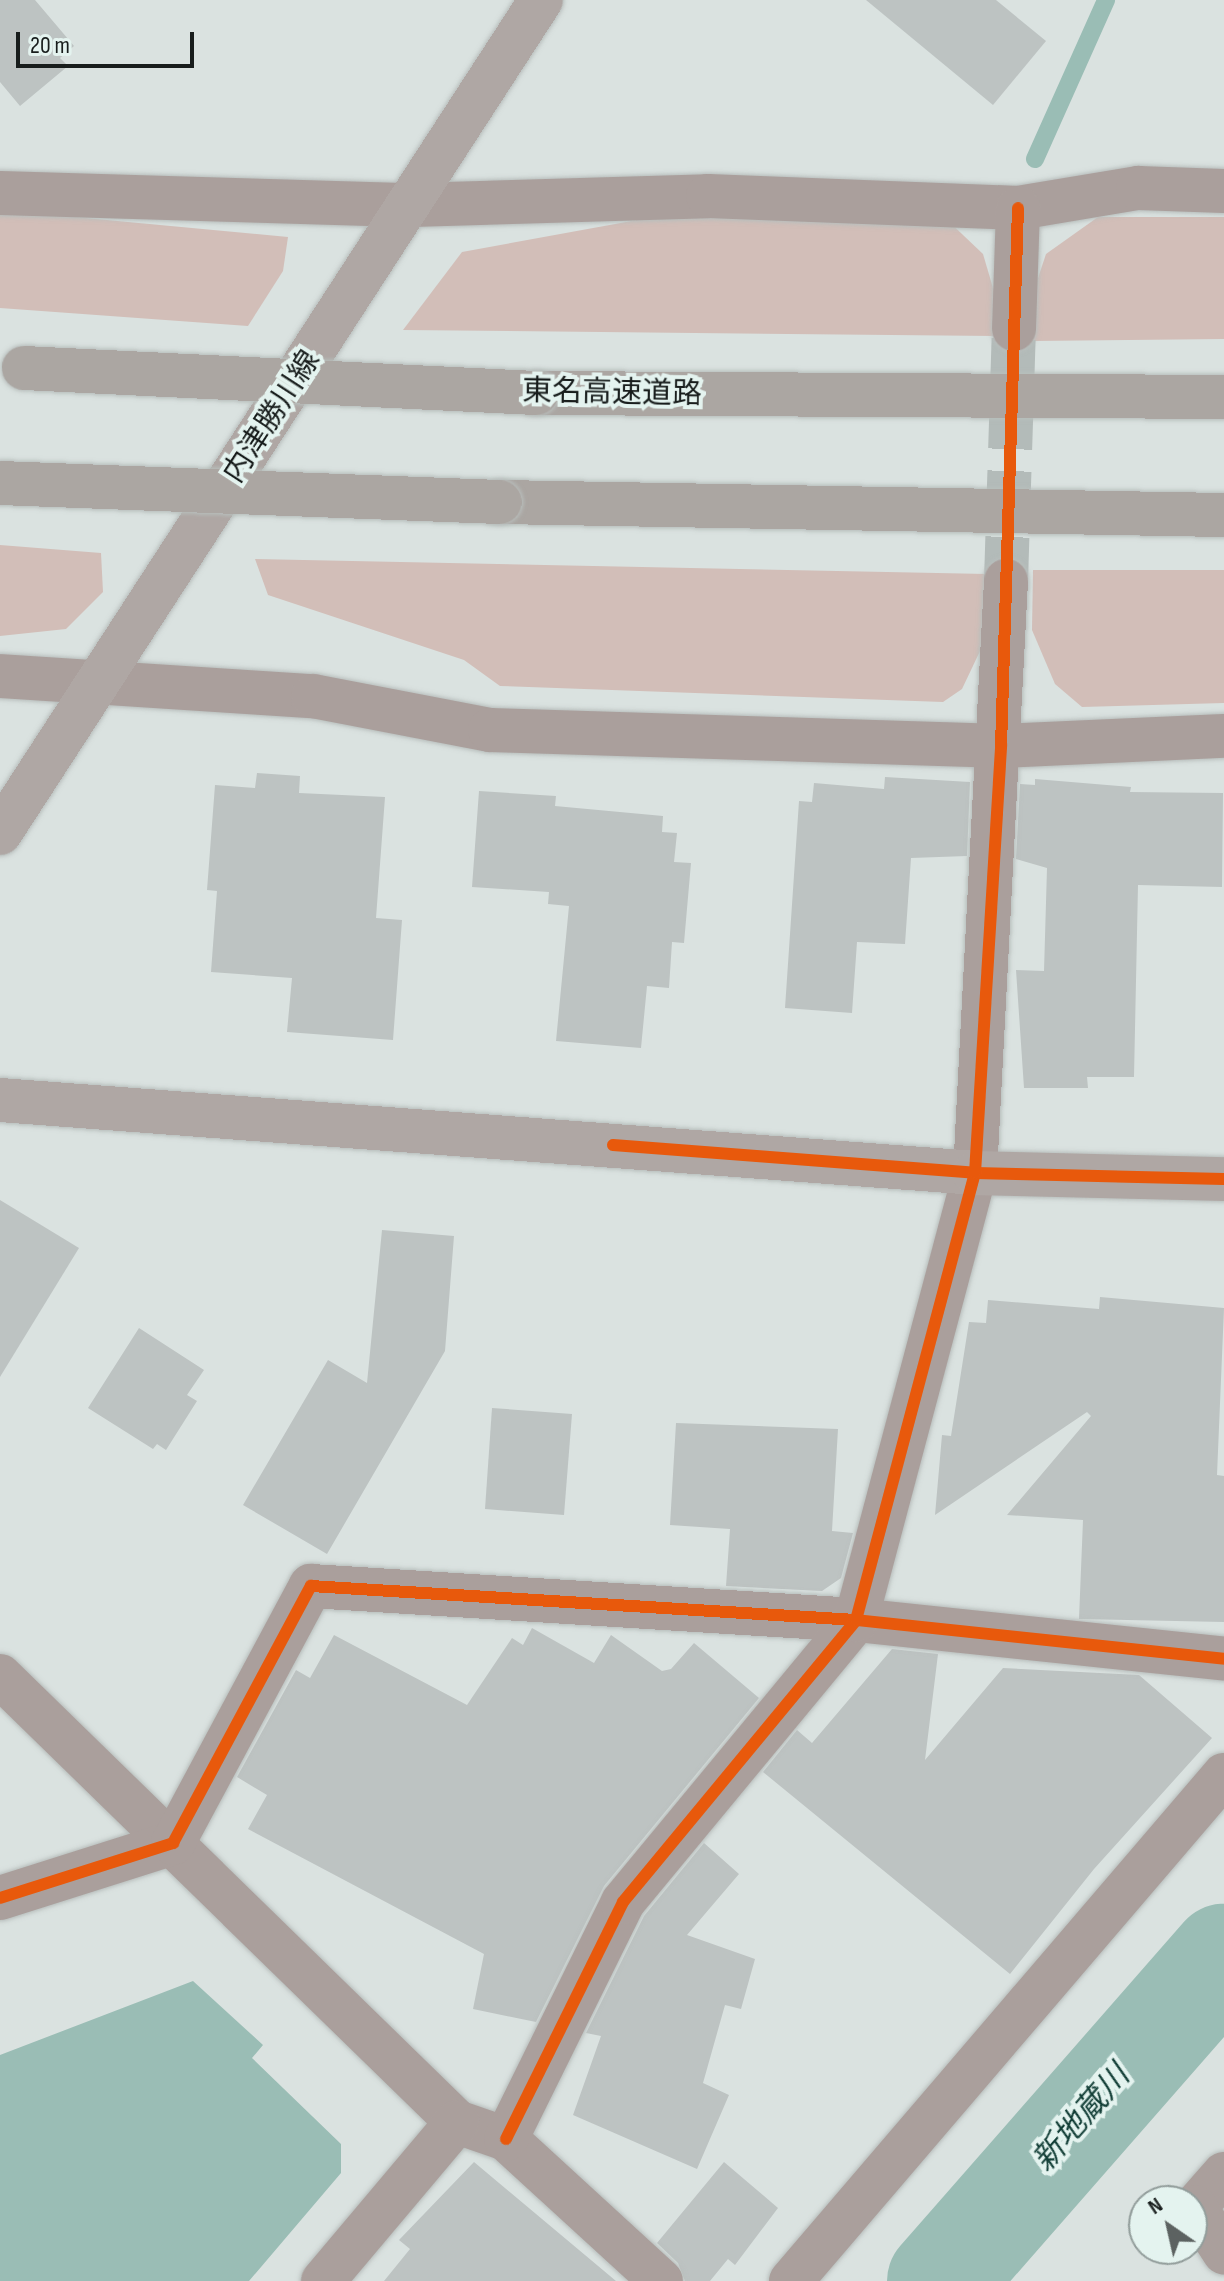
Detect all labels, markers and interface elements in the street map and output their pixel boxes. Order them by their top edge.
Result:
scale bar [20,16,198,66]
text: 20 m [30,31,70,60]
street label: 内津勝川線 [216,344,328,490]
street label: 東名高速道路 [522,373,702,413]
water label: 新地蔵川 [1026,2058,1138,2180]
north arrow [1128,2185,1208,2265]
text: N [1143,2192,1168,2221]

